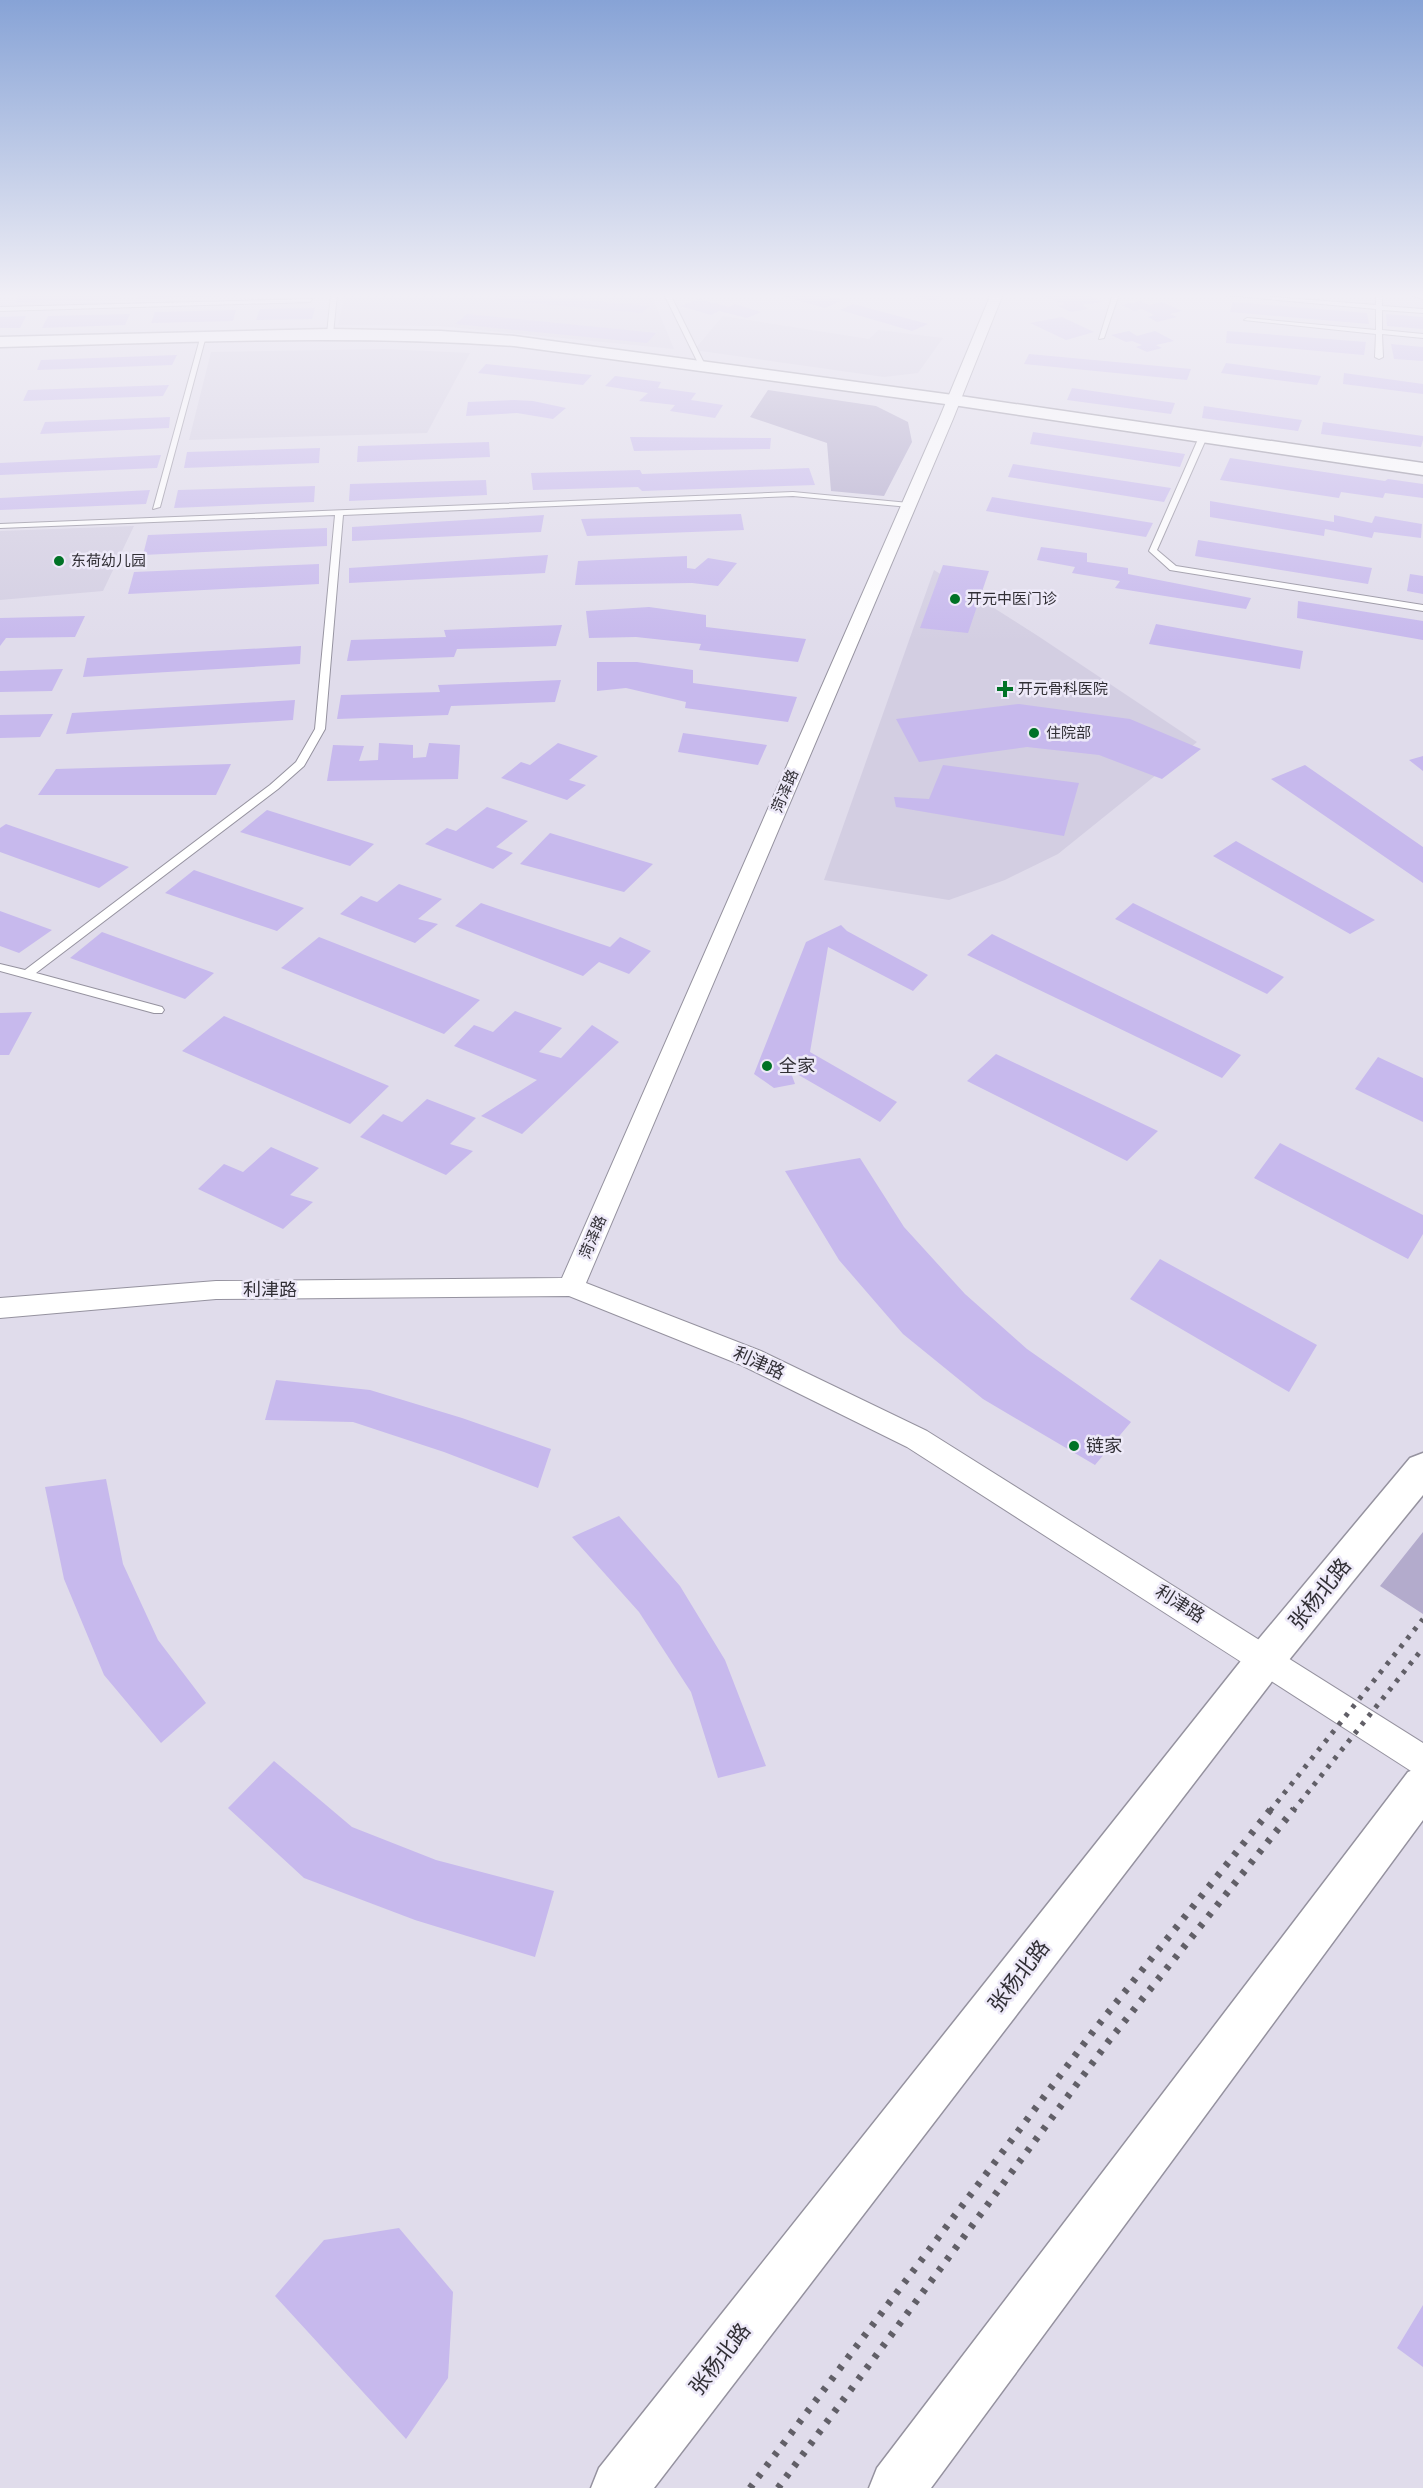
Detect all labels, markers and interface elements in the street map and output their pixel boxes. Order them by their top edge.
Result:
place label: 东荷幼儿园 [71,550,146,571]
marker: 东荷幼儿园 [52,554,66,568]
place label: 开元中医门诊 [967,588,1057,609]
marker: 开元中医门诊 [948,592,962,606]
place label: 开元骨科医院 [1018,678,1108,699]
marker: 开元骨科医院 [996,680,1014,698]
place label: 住院部 [1046,722,1091,743]
marker: 住院部 [1027,726,1041,740]
street label: 菏泽路 [766,766,803,816]
place label: 全家 [779,1053,815,1078]
marker: 全家 [760,1059,774,1073]
street label: 菏泽路 [574,1212,611,1262]
street label: 利津路 [243,1277,297,1302]
street label: 利津路 [729,1340,789,1385]
place label: 链家 [1086,1433,1122,1458]
marker: 链家 [1067,1439,1081,1453]
street label: 张杨北路 [1282,1552,1357,1635]
street label: 利津路 [1151,1579,1210,1628]
street label: 张杨北路 [981,1934,1056,2018]
street label: 张杨北路 [682,2317,757,2401]

